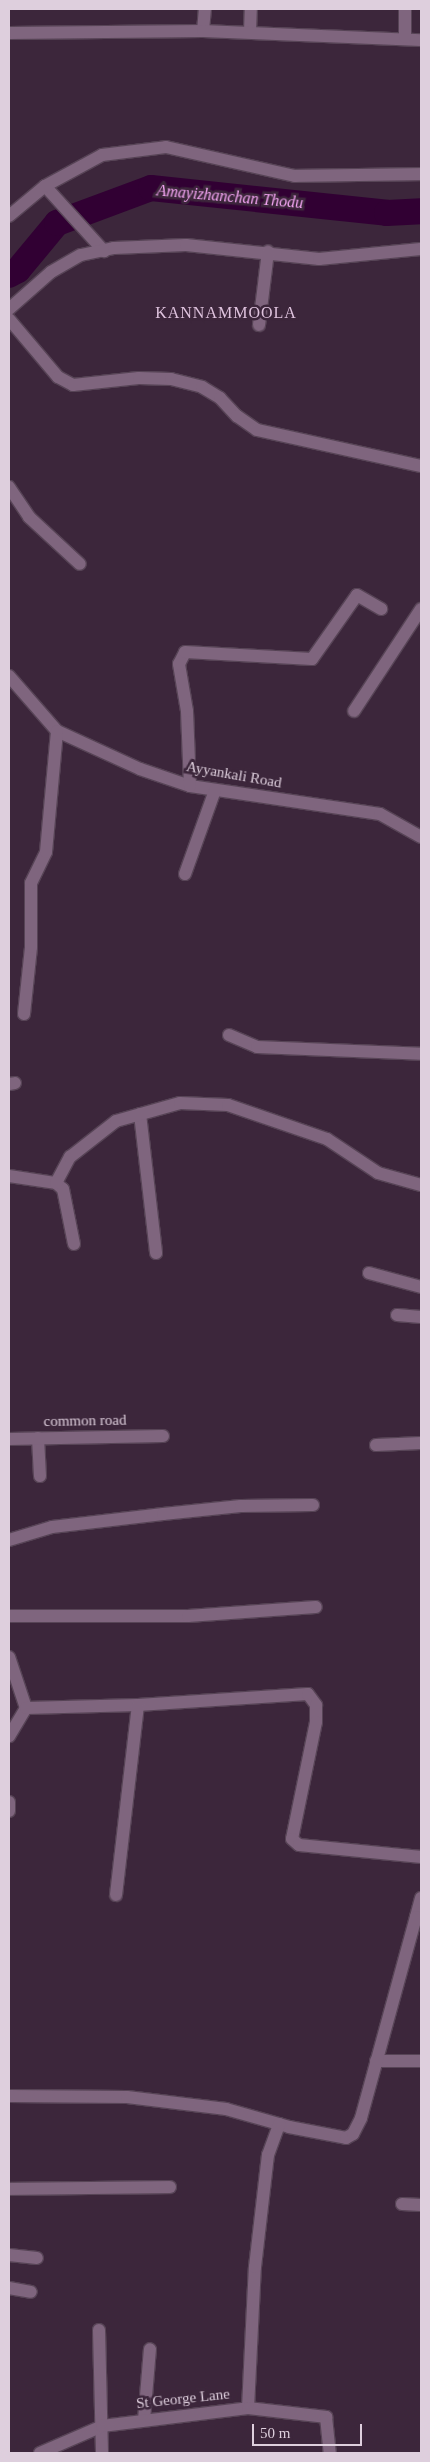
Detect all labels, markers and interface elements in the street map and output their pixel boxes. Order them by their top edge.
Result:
water label: Amayizhanchan Thodu [156,181,304,213]
district label: KANNAMMOOLA [154,303,298,323]
street label: Ayyankali Road [185,758,283,792]
street label: common road [43,1411,127,1431]
street label: St George Lane [135,2385,231,2413]
scale bar [255,2414,365,2446]
text: 50 m [260,2425,290,2441]

